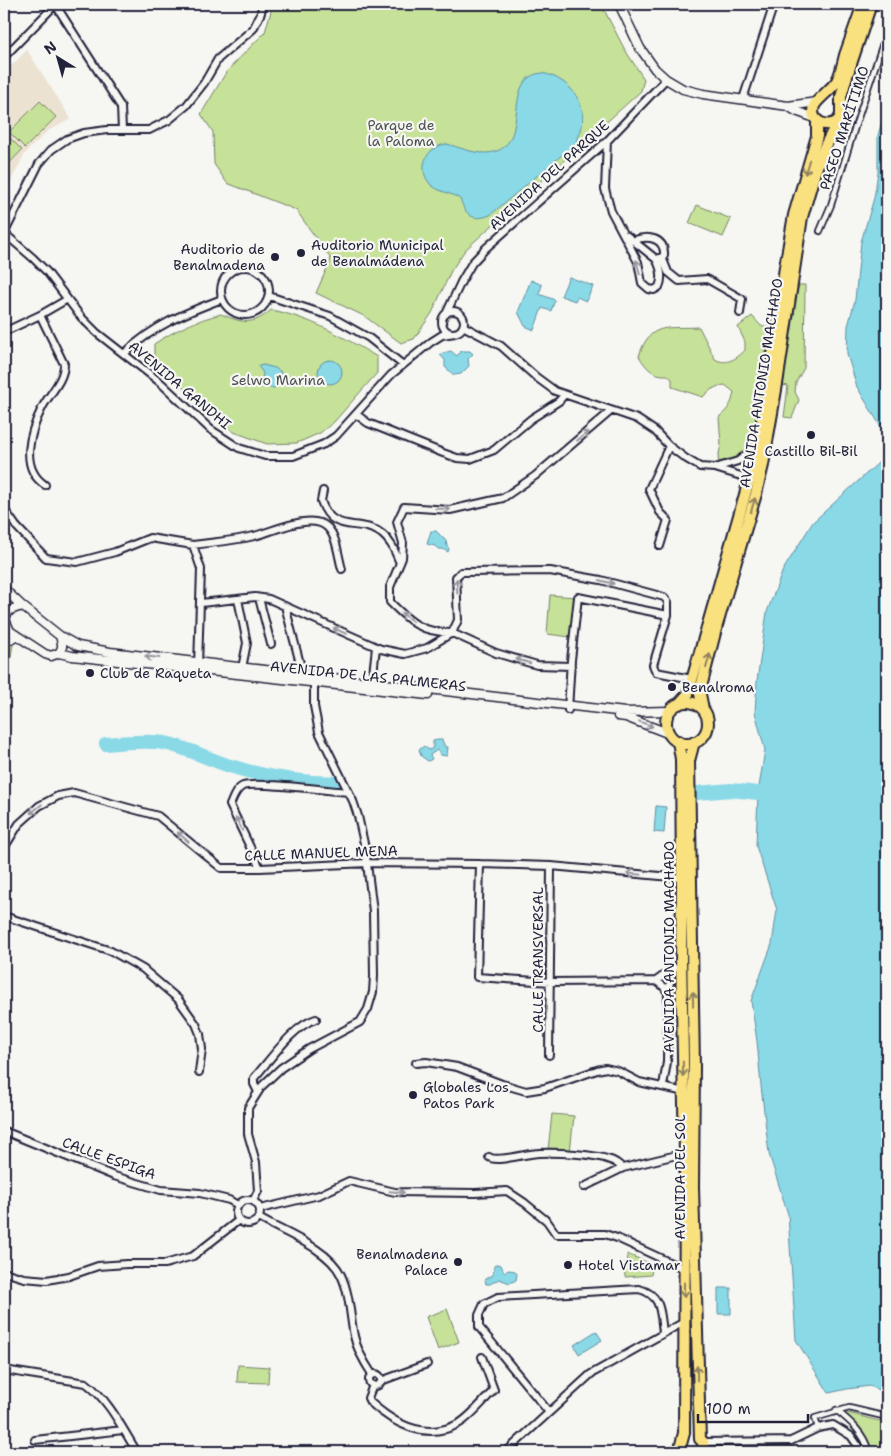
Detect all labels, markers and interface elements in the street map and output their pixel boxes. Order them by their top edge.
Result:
north arrow [32,32,82,82]
text: N [40,37,60,58]
street label: PASEO MARÍTIMO [815,64,873,192]
park label: Parque de la Paloma [367,116,435,150]
street label: AVENIDA DEL PARQUE [485,116,613,234]
one-way arrow [802,159,812,175]
place label: Auditorio Municipal de Benalmádena [311,236,445,270]
place label: Auditorio de Benalmadena [173,240,265,274]
marker: Auditorio Municipal de Benalmádena [295,247,307,259]
marker: Auditorio de Benalmadena [269,251,281,263]
one-way arrow [633,259,642,275]
street label: AVENIDA ANTONIO MACHADO [736,277,786,489]
street label: AVENIDA GANDHI [125,337,235,433]
park label: Selwo Marina [231,371,325,389]
marker: Castillo Bil-Bil [805,429,817,441]
one-way arrow [576,430,589,441]
place label: Castillo Bil-Bil [765,442,858,460]
one-way arrow [748,498,758,514]
one-way arrow [435,505,451,514]
one-way arrow [452,578,462,594]
one-way arrow [598,578,614,587]
one-way arrow [401,612,414,623]
one-way arrow [333,625,348,635]
one-way arrow [144,652,160,662]
one-way arrow [704,654,713,670]
one-way arrow [515,655,531,665]
street label: AVENIDA DE LAS PALMERAS [269,657,467,695]
place label: Club de Raqueta [100,664,212,682]
marker: Club de Raqueta [84,667,96,679]
place label: Benalroma [682,678,755,696]
marker: Benalroma [666,681,678,693]
one-way arrow [638,720,653,729]
one-way arrow [29,804,42,815]
one-way arrow [234,817,243,832]
one-way arrow [177,832,190,843]
street label: CALLE MANUEL MENA [244,841,398,865]
street label: AVENIDA ANTONIO MACHADO [660,841,678,1053]
one-way arrow [626,869,642,879]
street label: CALLE TRANSVERSAL [529,887,547,1033]
one-way arrow [688,991,698,1007]
one-way arrow [678,1060,688,1077]
place label: Globales Los Patos Park [423,1078,509,1112]
marker: Globales Los Patos Park [407,1089,419,1101]
street label: AVENIDA DEL SOL [671,1114,689,1240]
street label: CALLE ESPIGA [60,1133,158,1183]
one-way arrow [389,1187,405,1196]
place label: Benalmadena Palace [356,1245,448,1279]
marker: Benalmadena Palace [452,1256,464,1268]
place label: Hotel Vistamar [578,1256,681,1274]
marker: Hotel Vistamar [562,1259,574,1271]
one-way arrow [679,1281,689,1297]
one-way arrow [692,1366,702,1382]
scale bar [698,1391,808,1423]
text: 100 m [706,1399,751,1419]

